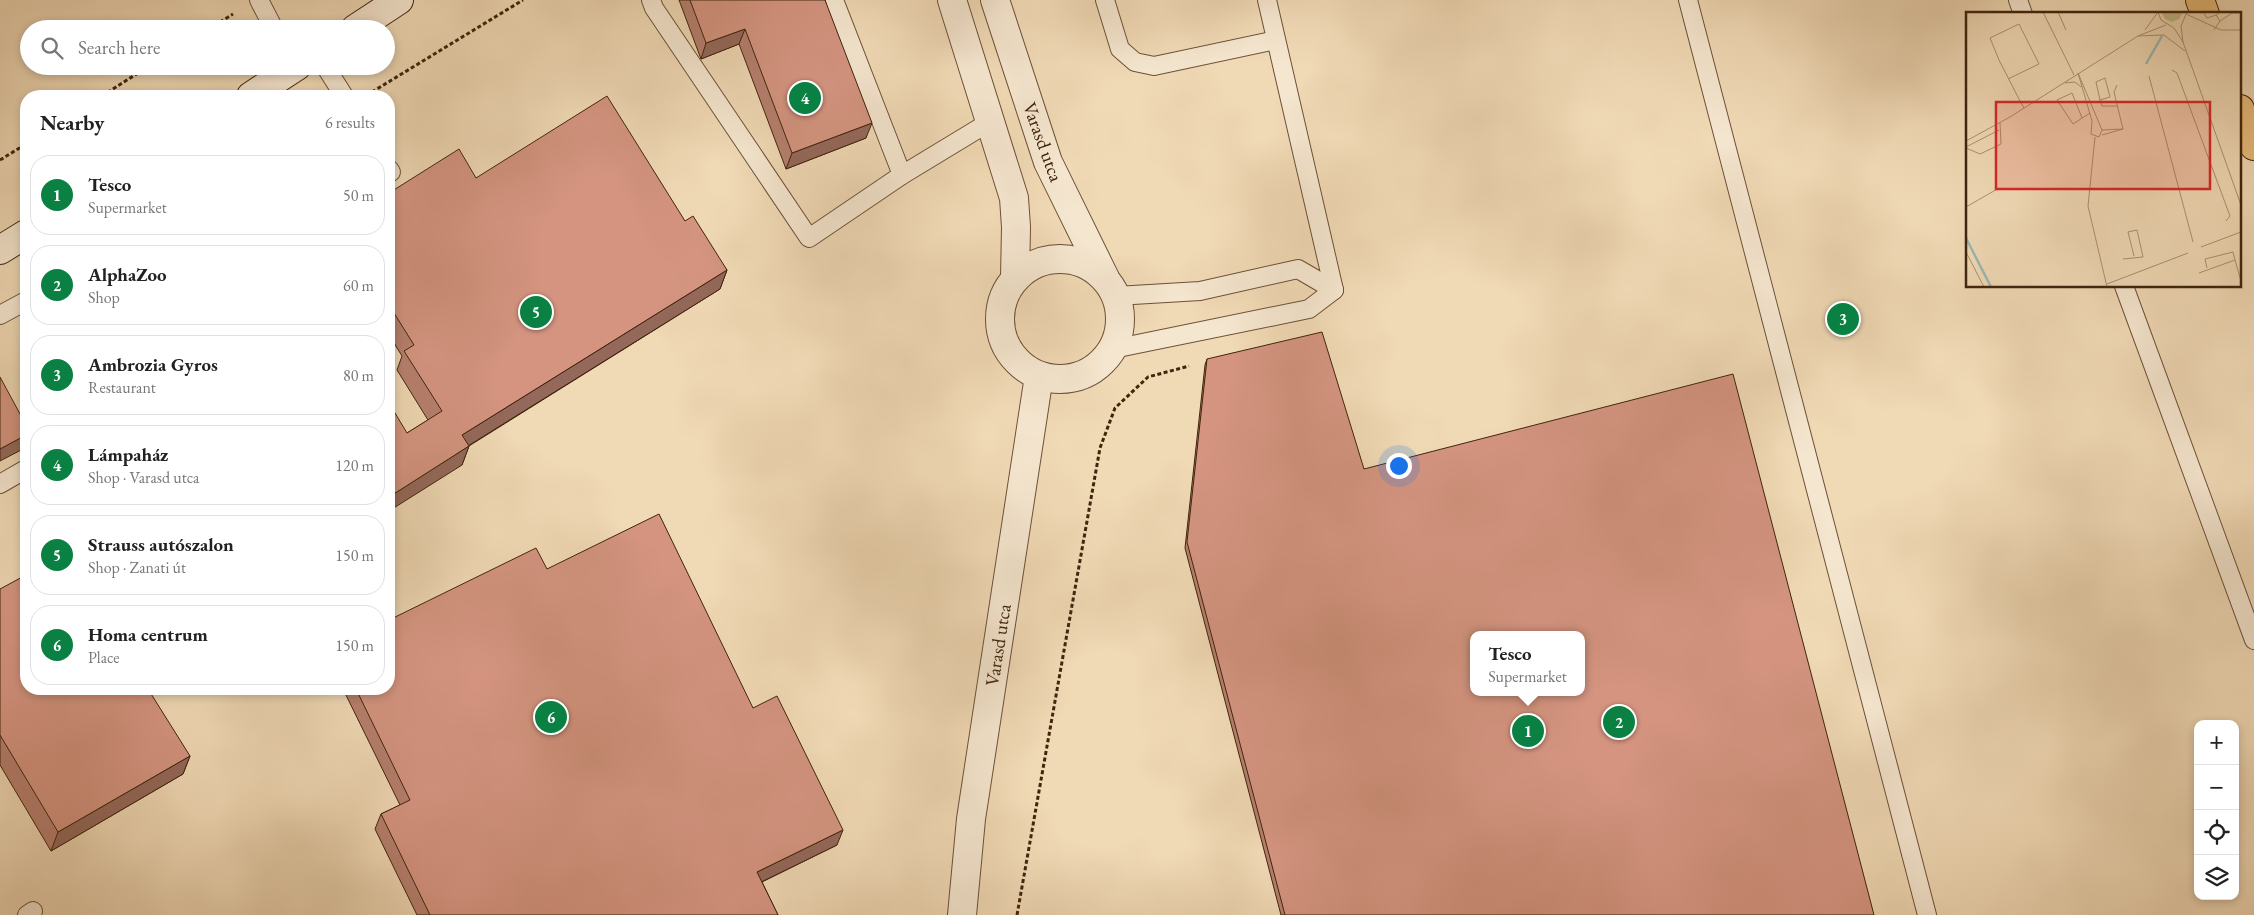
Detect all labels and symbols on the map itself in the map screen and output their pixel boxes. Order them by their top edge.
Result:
inset map [1966,12,2242,288]
pin: 4 [789,79,821,117]
street label: Varasd utca [1017,99,1069,186]
pin: 5 [520,293,552,331]
pin: 3 [1827,300,1859,338]
your location [1386,453,1412,479]
street label: Varasd utca [979,602,1017,688]
pin: 6 [535,698,567,736]
pin: 2 [1603,703,1635,741]
pin: 1 [1512,712,1544,750]

